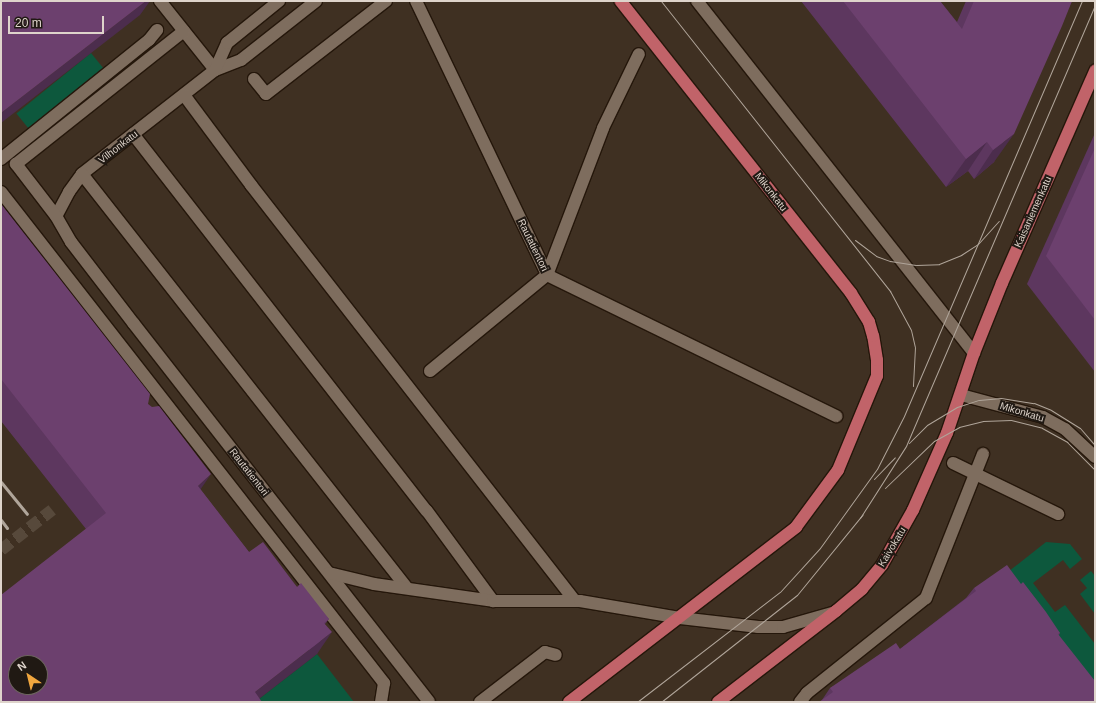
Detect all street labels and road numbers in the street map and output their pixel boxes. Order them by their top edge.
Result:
street label: Vilhonkatu [96,128,140,166]
street label: Mikonkatu [752,170,790,214]
street label: Kaisaniemenkatu [1012,175,1054,249]
street label: Rautatientori [515,217,551,273]
street label: Mikonkatu [998,400,1046,424]
street label: Rautatientori [227,446,271,498]
street label: Kaivokatu [876,525,908,569]

